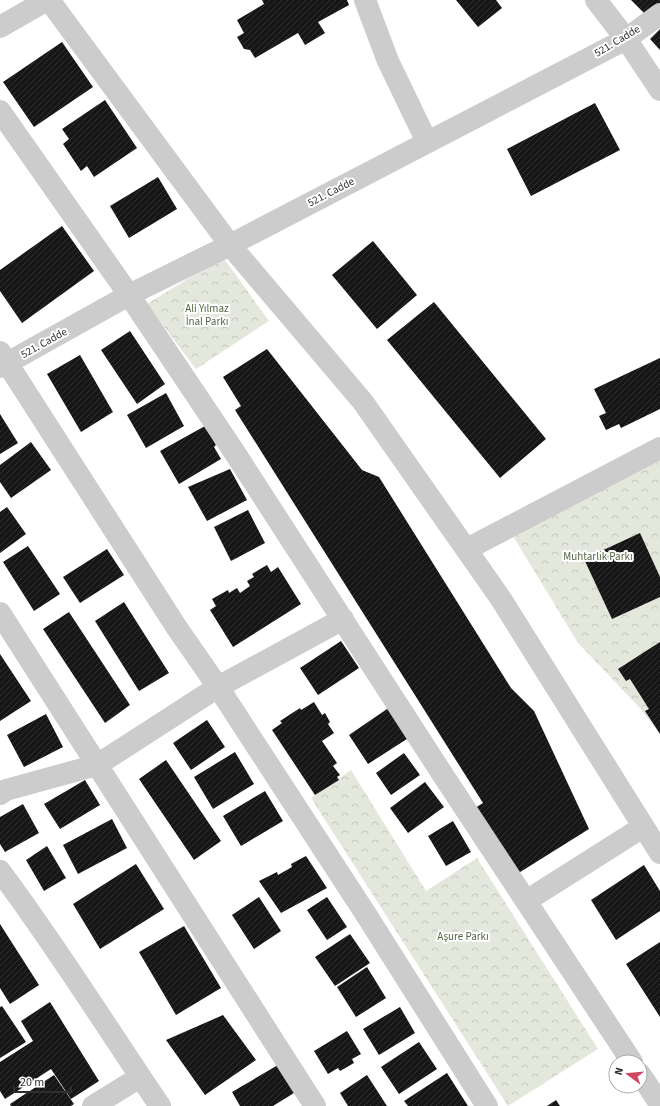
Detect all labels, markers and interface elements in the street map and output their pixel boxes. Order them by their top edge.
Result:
street label: 521. Cadde [591,21,643,61]
street label: 521. Cadde [305,174,358,210]
park label: Ali Yılmaz İnal Parkı [185,301,229,329]
street label: 521. Cadde [18,324,70,362]
park label: Muhtarlık Parkı [563,549,633,564]
park label: Aşure Parkı [437,929,489,944]
north arrow [608,1054,648,1094]
text: N [611,1066,627,1077]
scale bar [14,1068,71,1094]
text: 20 m [20,1074,44,1091]

